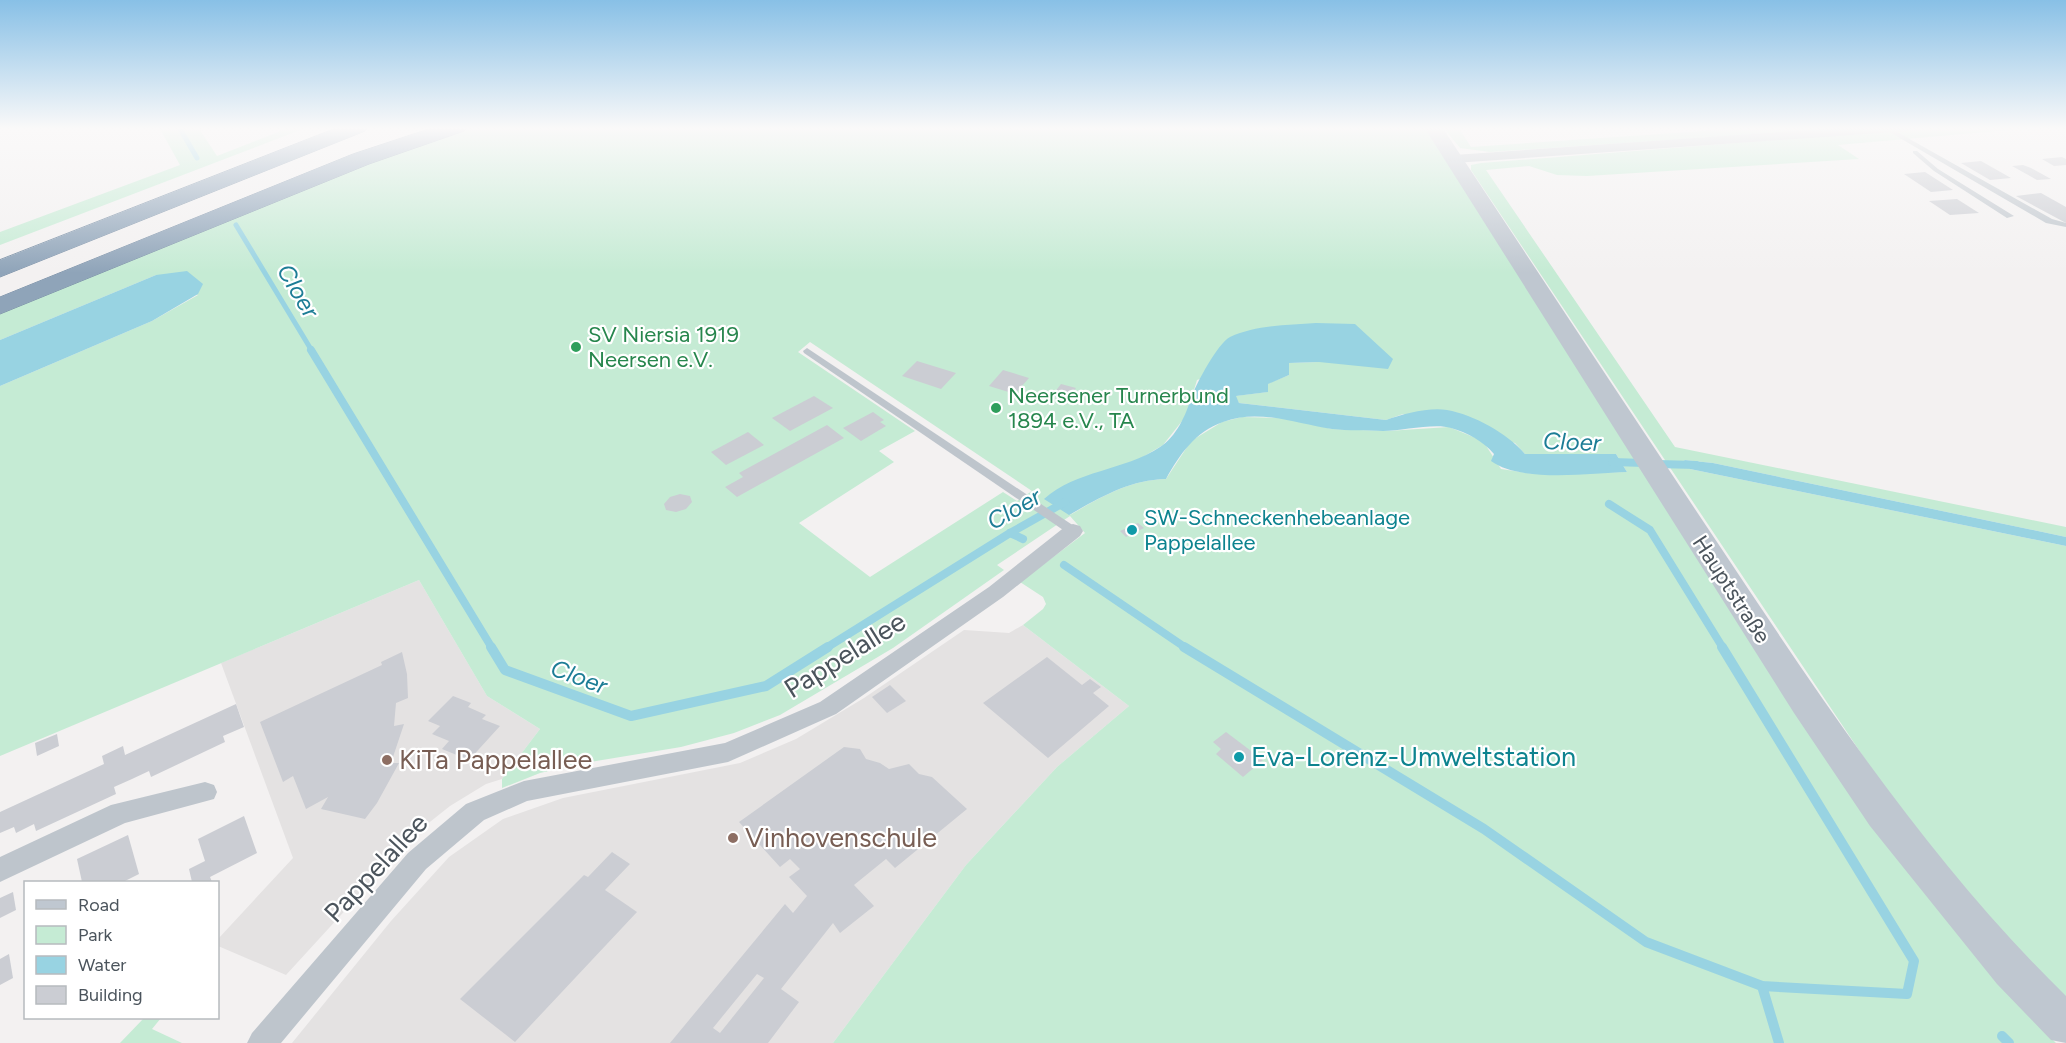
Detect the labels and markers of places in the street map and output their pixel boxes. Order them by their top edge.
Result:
place label: SV Niersia 1919 Neersen e.V. [588,321,739,373]
marker: SV Niersia 1919 Neersen e.V. [569,340,583,354]
place label: Neersener Turnerbund 1894 e.V., TA [1008,382,1229,434]
marker: Neersener Turnerbund 1894 e.V., TA [989,401,1003,415]
place label: SW-Schneckenhebeanlage Pappelallee [1144,504,1410,556]
marker: SW-Schneckenhebeanlage Pappelallee [1125,523,1139,537]
place label: Eva-Lorenz-Umweltstation [1251,740,1576,773]
place label: KiTa Pappelallee [399,743,592,776]
marker: Eva-Lorenz-Umweltstation [1232,750,1246,764]
marker: KiTa Pappelallee [380,753,394,767]
place label: Vinhovenschule [745,821,937,854]
marker: Vinhovenschule [726,831,740,845]

